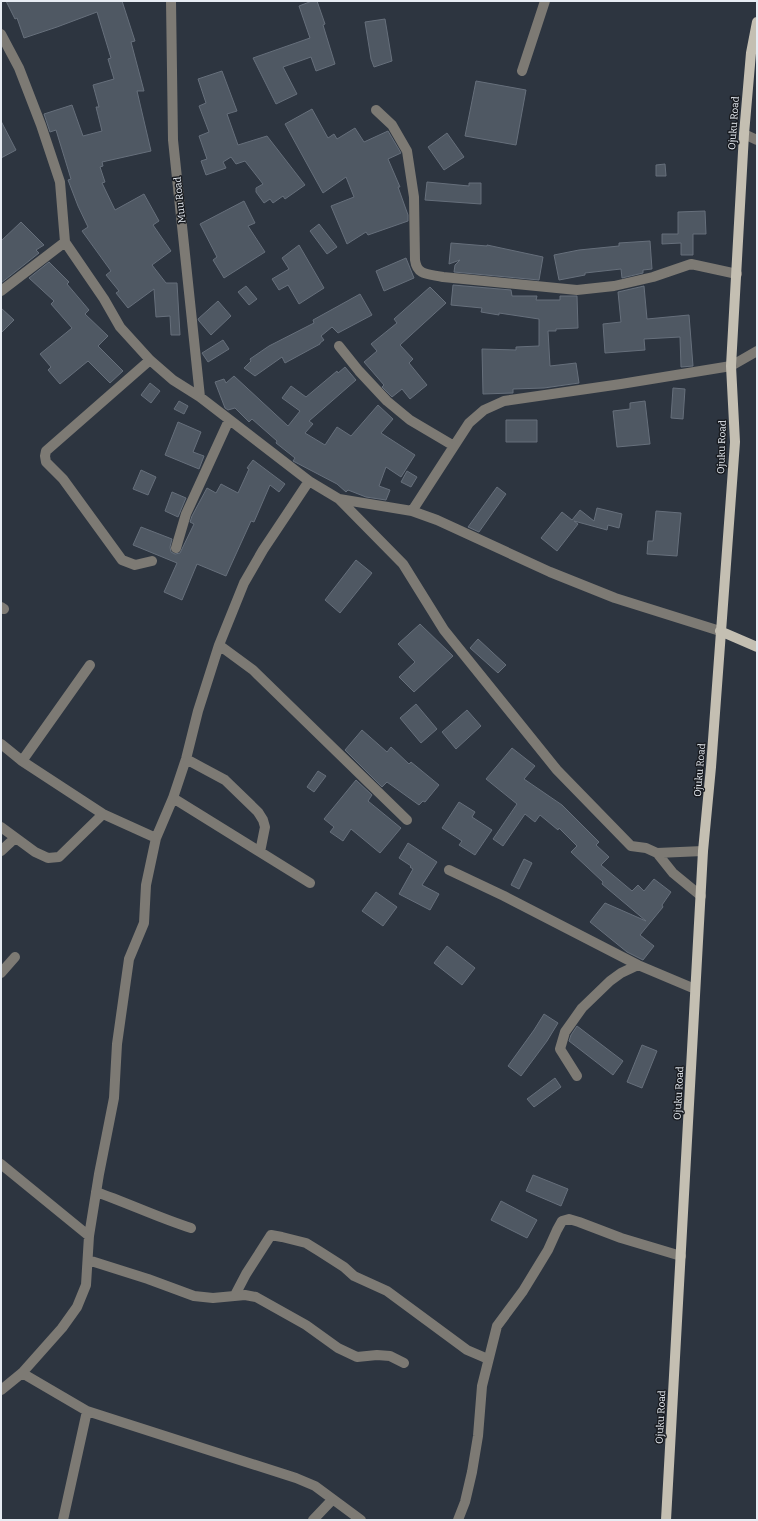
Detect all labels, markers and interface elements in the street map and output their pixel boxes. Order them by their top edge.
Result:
street label: Ojuku Road [726,96,742,150]
street label: Muu Road [172,176,188,224]
street label: Ojuku Road [715,420,729,474]
street label: Ojuku Road [692,743,708,797]
street label: Ojuku Road [672,1066,686,1120]
street label: Ojuku Road [654,1390,668,1444]

